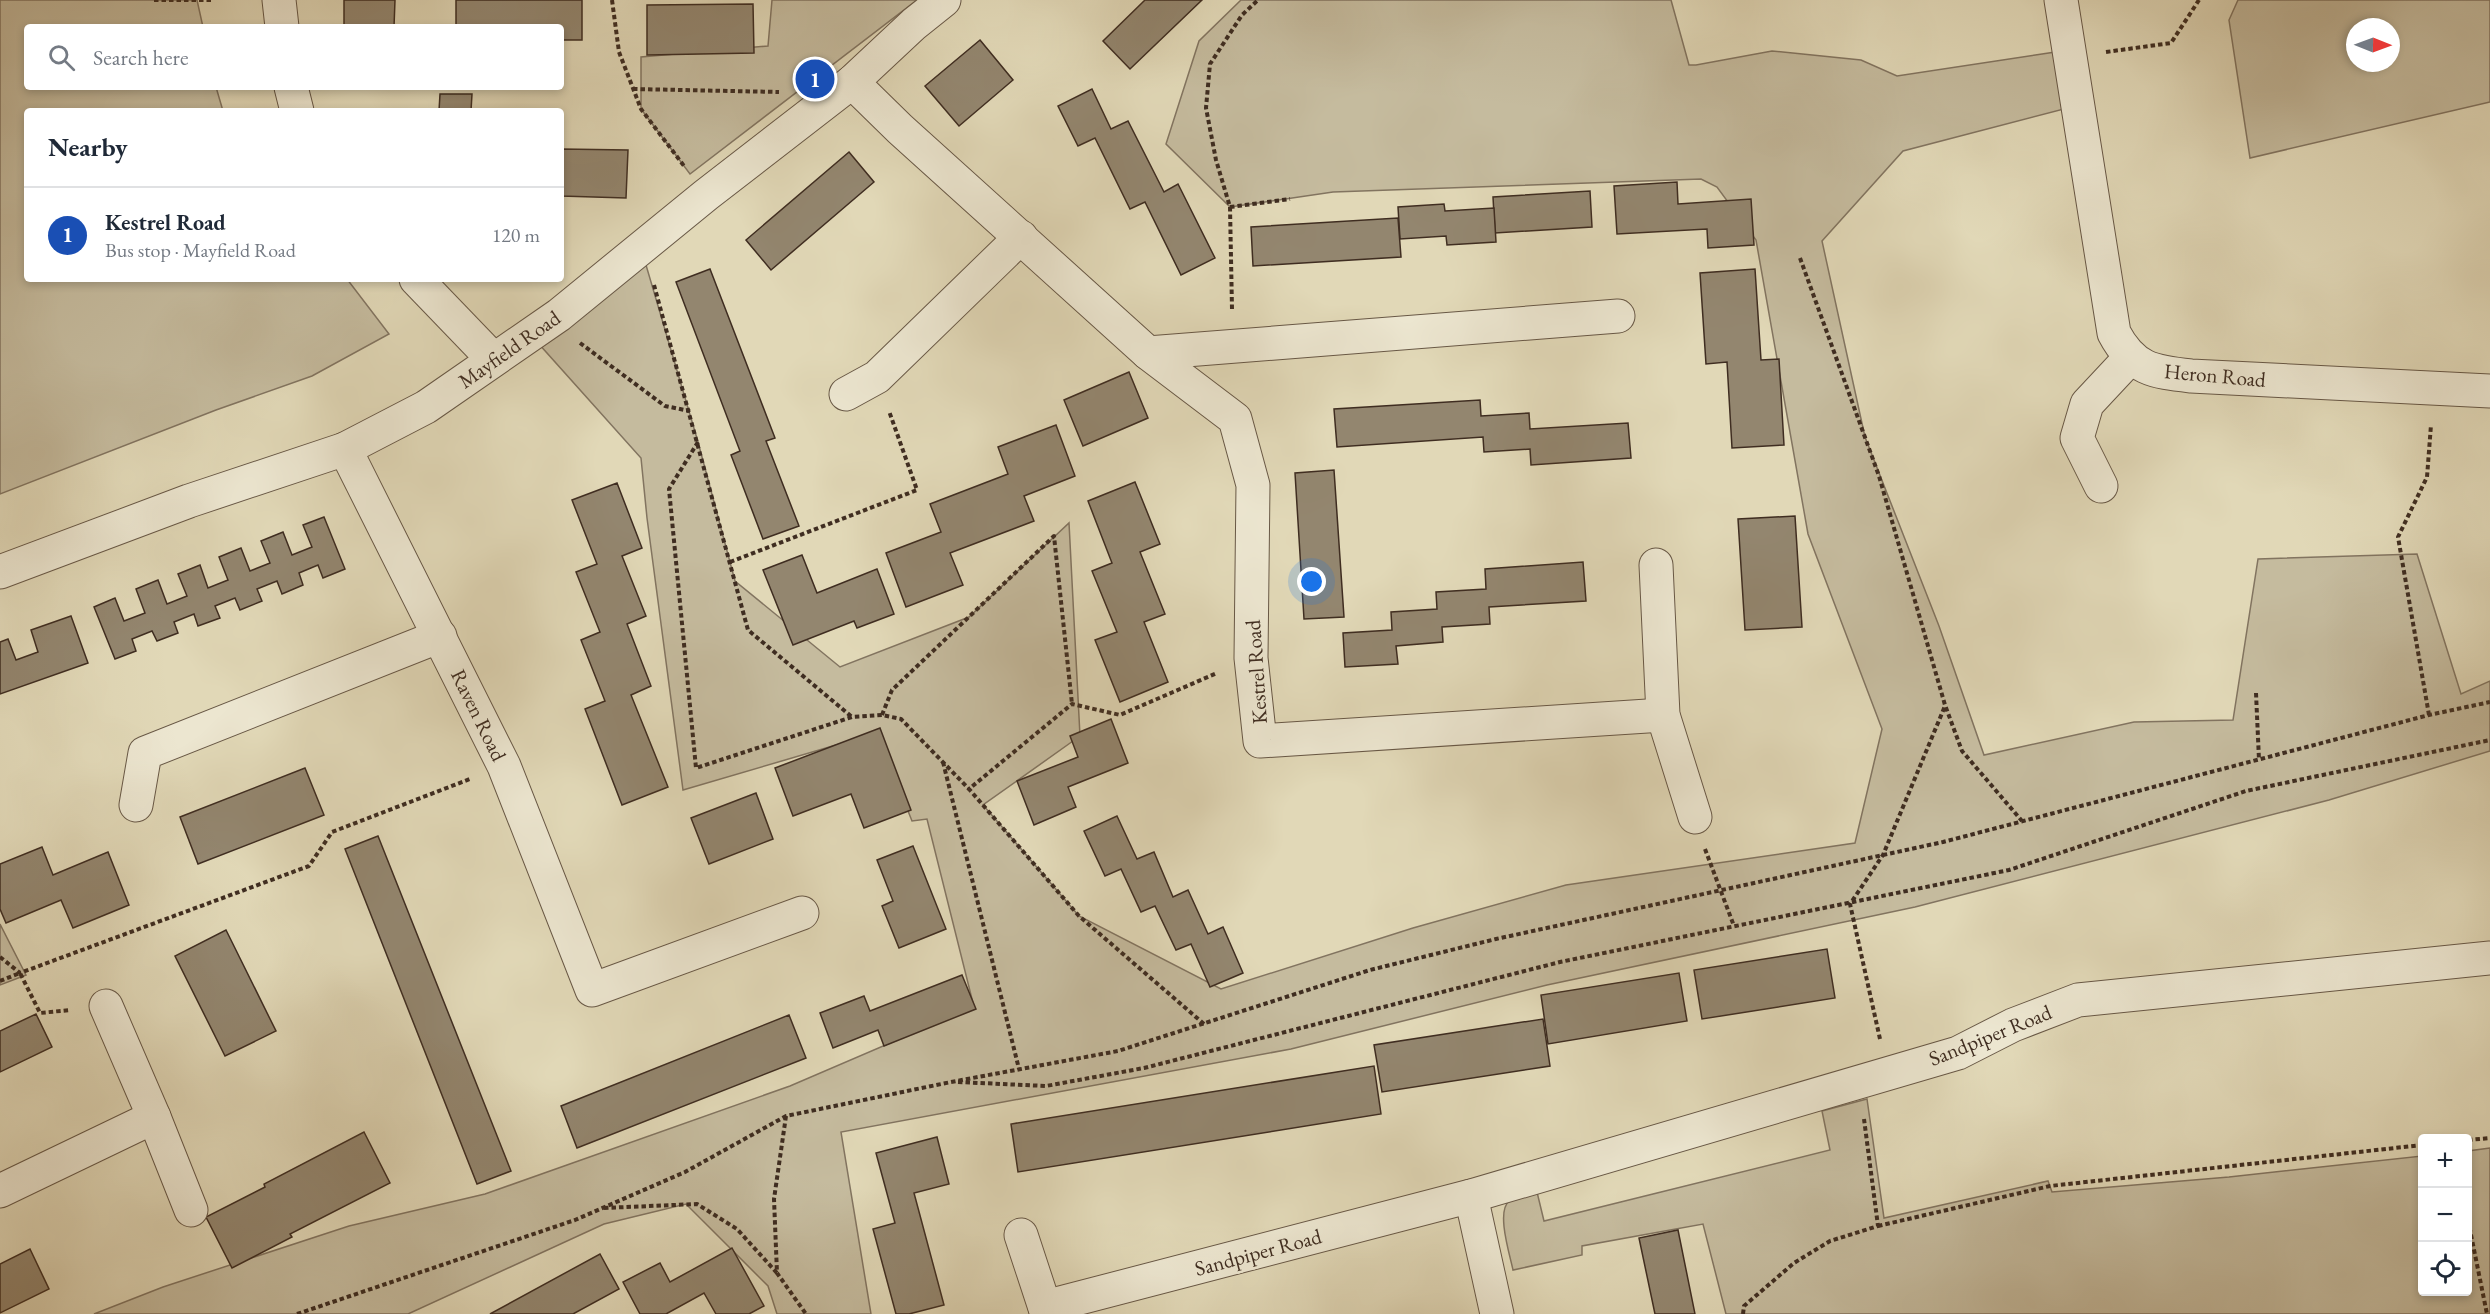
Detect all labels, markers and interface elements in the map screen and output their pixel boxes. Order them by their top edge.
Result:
north arrow [2346,18,2400,72]
search box [24,24,564,90]
icon: search [45,41,78,74]
text: Search here [93,43,188,72]
pin: 1 [796,56,834,101]
text: Nearby [48,130,128,164]
text: Kestrel Road [105,208,226,237]
text: 1 [62,222,73,248]
text: 120 m [492,222,540,248]
text: Bus stop · Mayfield Road [105,237,296,263]
street label: Mayfield Road [453,304,566,394]
street label: Heron Road [2163,357,2267,393]
your location [1297,567,1326,596]
street label: Kestrel Road [1239,619,1273,725]
street label: Raven Road [445,665,513,766]
street label: Sandpiper Road [1925,998,2056,1072]
map controls [2418,1134,2472,1296]
button: + [2418,1134,2472,1188]
button: − [2418,1188,2472,1242]
street label: Sandpiper Road [1192,1222,1325,1282]
button: locate [2418,1242,2472,1296]

